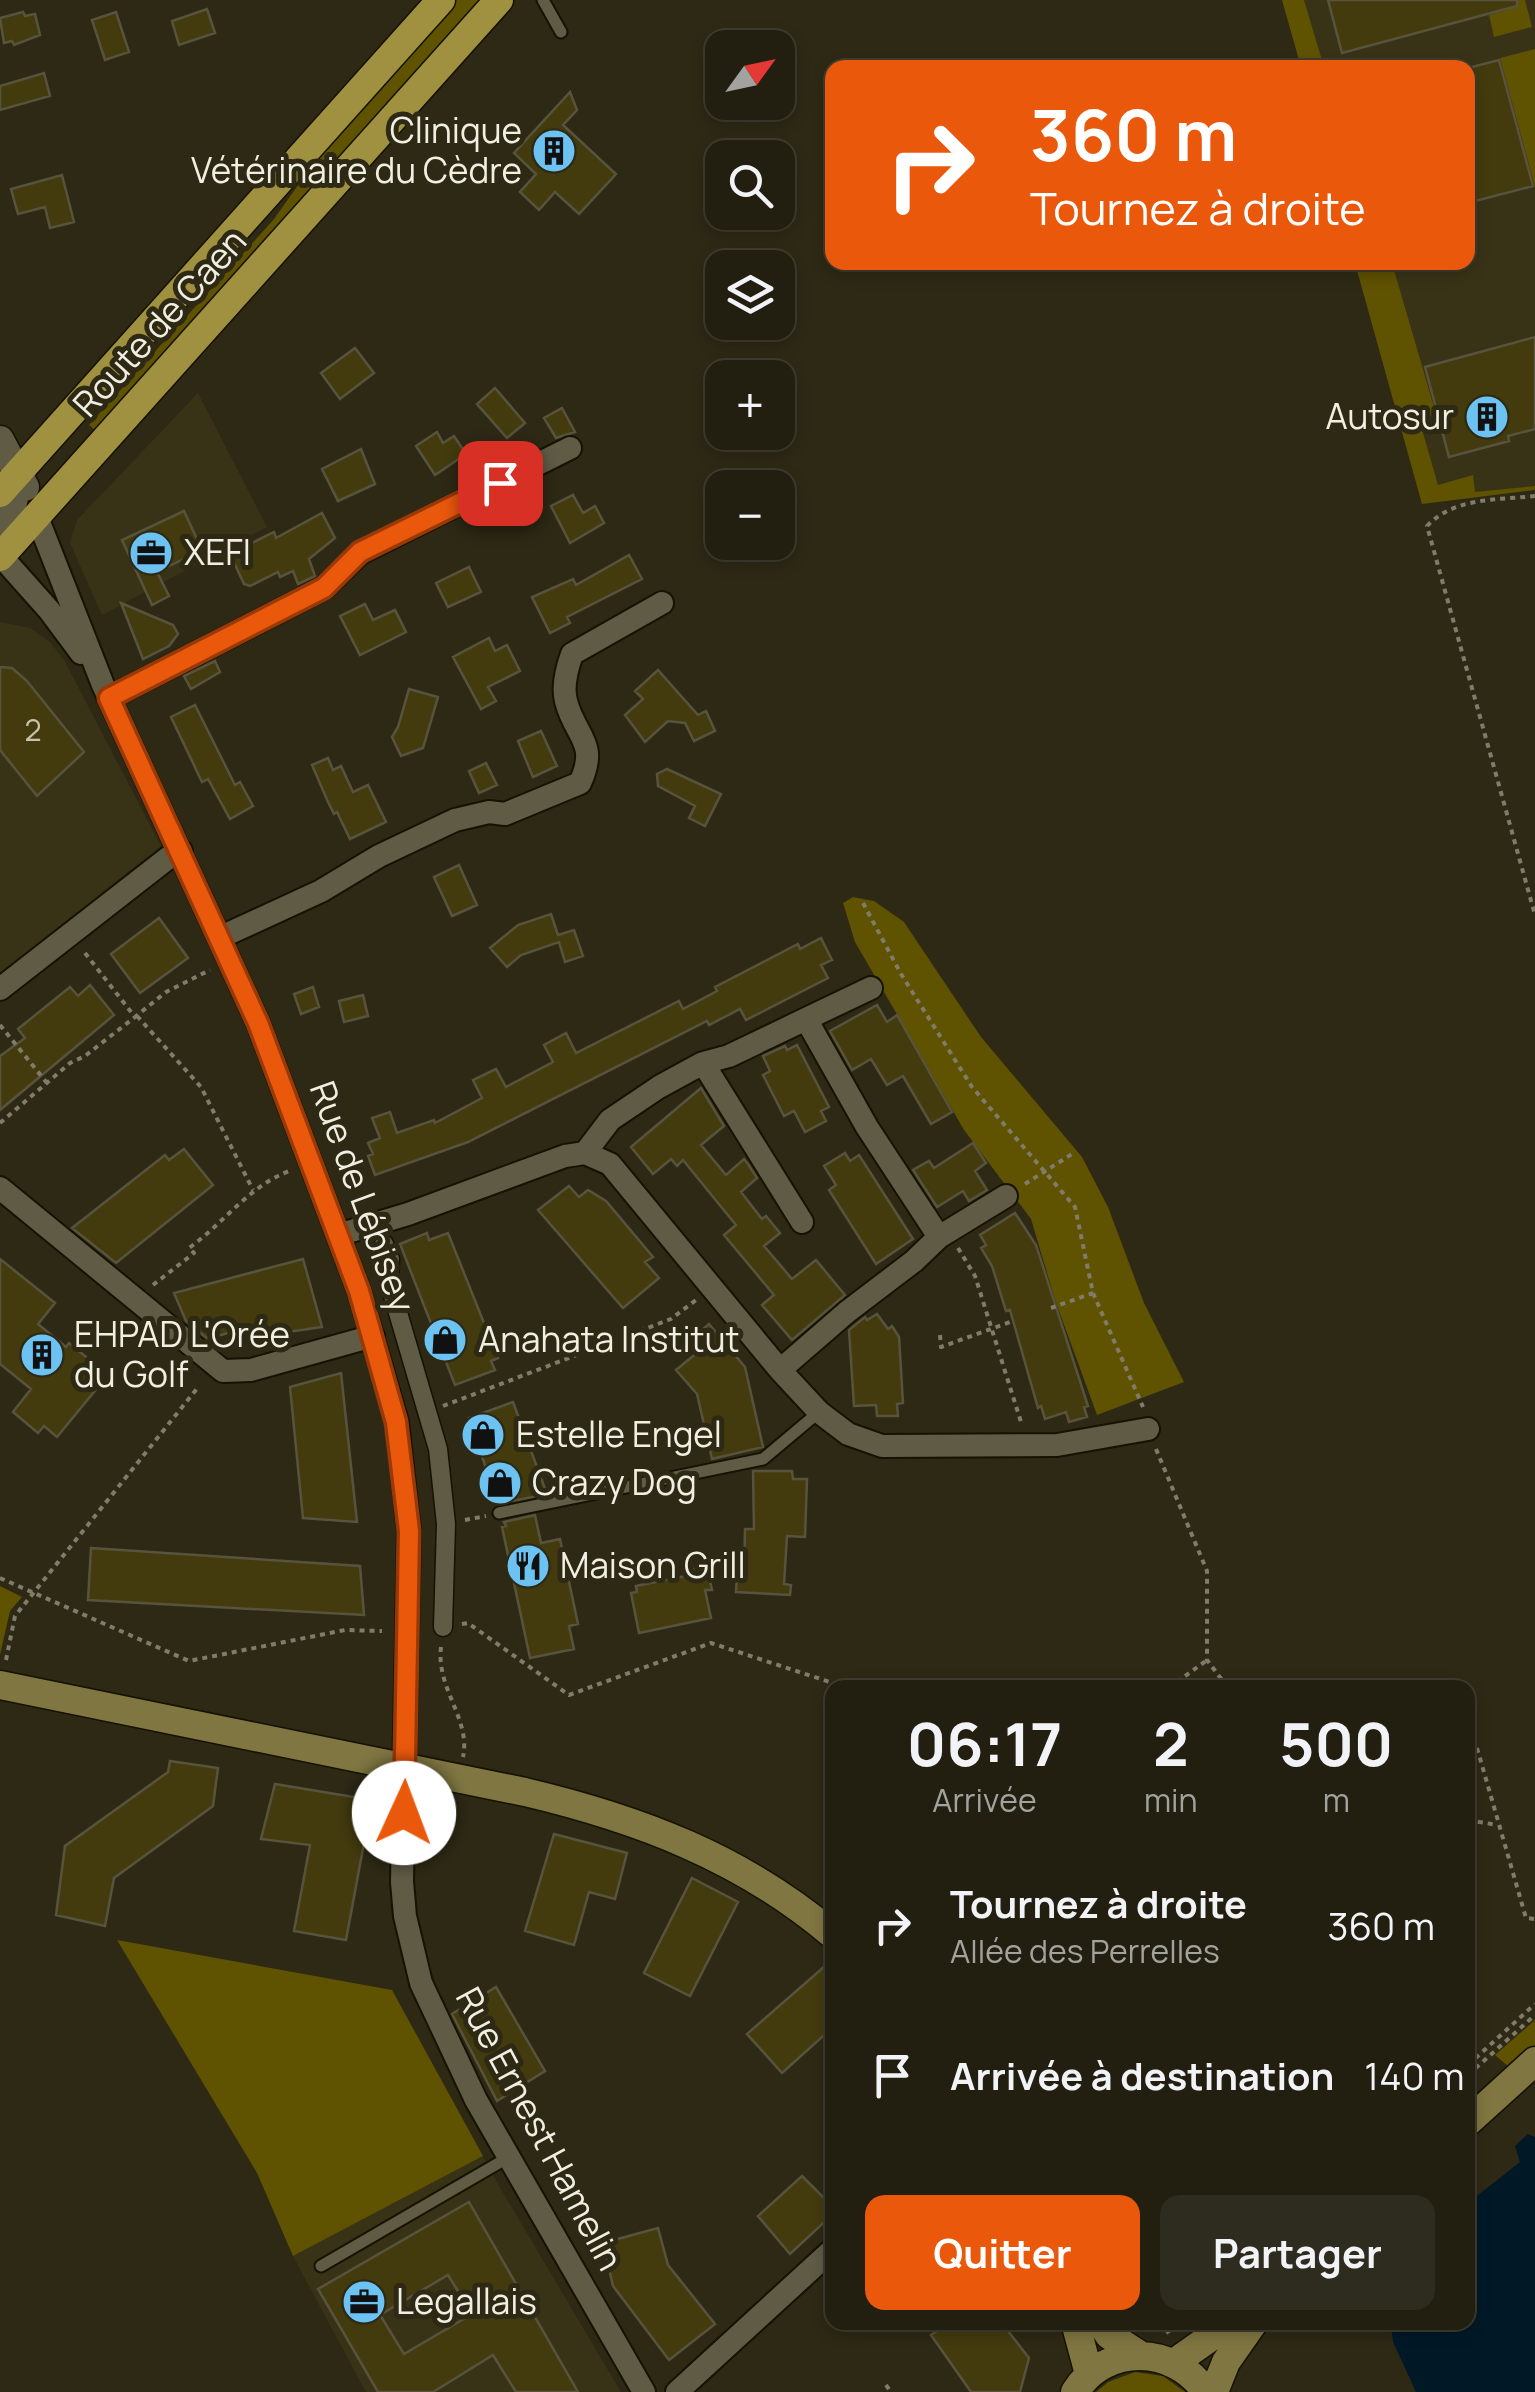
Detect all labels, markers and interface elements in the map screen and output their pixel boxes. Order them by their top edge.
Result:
north arrow [705,30,795,120]
map controls [705,30,795,560]
text: 360 m [1030,86,1237,182]
icon: right [865,100,995,230]
place label: Clinique Vétérinaire du Cèdre [191,106,522,194]
building icon: Clinique Vétérinaire du Cèdre [531,128,577,174]
button: search [705,140,795,230]
text: Tournez à droite [1030,177,1366,239]
street label: Route de Caen [62,218,257,427]
button: layers [705,250,795,340]
button: + [705,360,795,450]
place label: Autosur [1325,392,1454,440]
building icon: Autosur [1464,394,1510,440]
pin [458,441,543,526]
icon: arrive [473,456,528,511]
button: − [705,470,795,560]
place label: XEFI [184,528,251,576]
office icon: XEFI [128,530,174,576]
house number: 2 [24,709,42,750]
street label: Rue de Lébisey [299,1074,427,1319]
place label: EHPAD L'Orée du Golf [74,1310,290,1398]
place label: Anahata Institut [478,1315,739,1363]
shop icon: Anahata Institut [422,1317,468,1363]
building icon: EHPAD L'Orée du Golf [19,1332,65,1378]
place label: Estelle Engel [516,1410,722,1458]
shop icon: Estelle Engel [460,1412,506,1458]
place label: Crazy Dog [532,1458,697,1506]
shop icon: Crazy Dog [477,1460,523,1506]
place label: Maison Grill [560,1541,746,1589]
restaurant icon: Maison Grill [505,1543,551,1589]
text: 06:17 [907,1702,1062,1784]
text: 2 [1153,1702,1189,1784]
text: 500 [1279,1702,1393,1784]
position arrow [352,1761,456,1865]
text: Arrivée [932,1778,1037,1822]
text: min [1144,1778,1198,1822]
text: m [1323,1778,1350,1822]
text: Tournez à droite [950,1877,1247,1929]
icon: right [865,1898,920,1953]
text: 360 m [1327,1899,1435,1951]
text: Allée des Perrelles [950,1929,1220,1973]
street label: Rue Ernest Hamelin [445,1979,635,2278]
icon: arrive [865,2048,920,2103]
text: Arrivée à destination [950,2049,1334,2101]
text: 140 m [1364,2049,1465,2101]
button: Quitter [865,2195,1140,2310]
button: Partager [1160,2195,1435,2310]
place label: Legallais [396,2277,537,2325]
office icon: Legallais [341,2279,387,2325]

